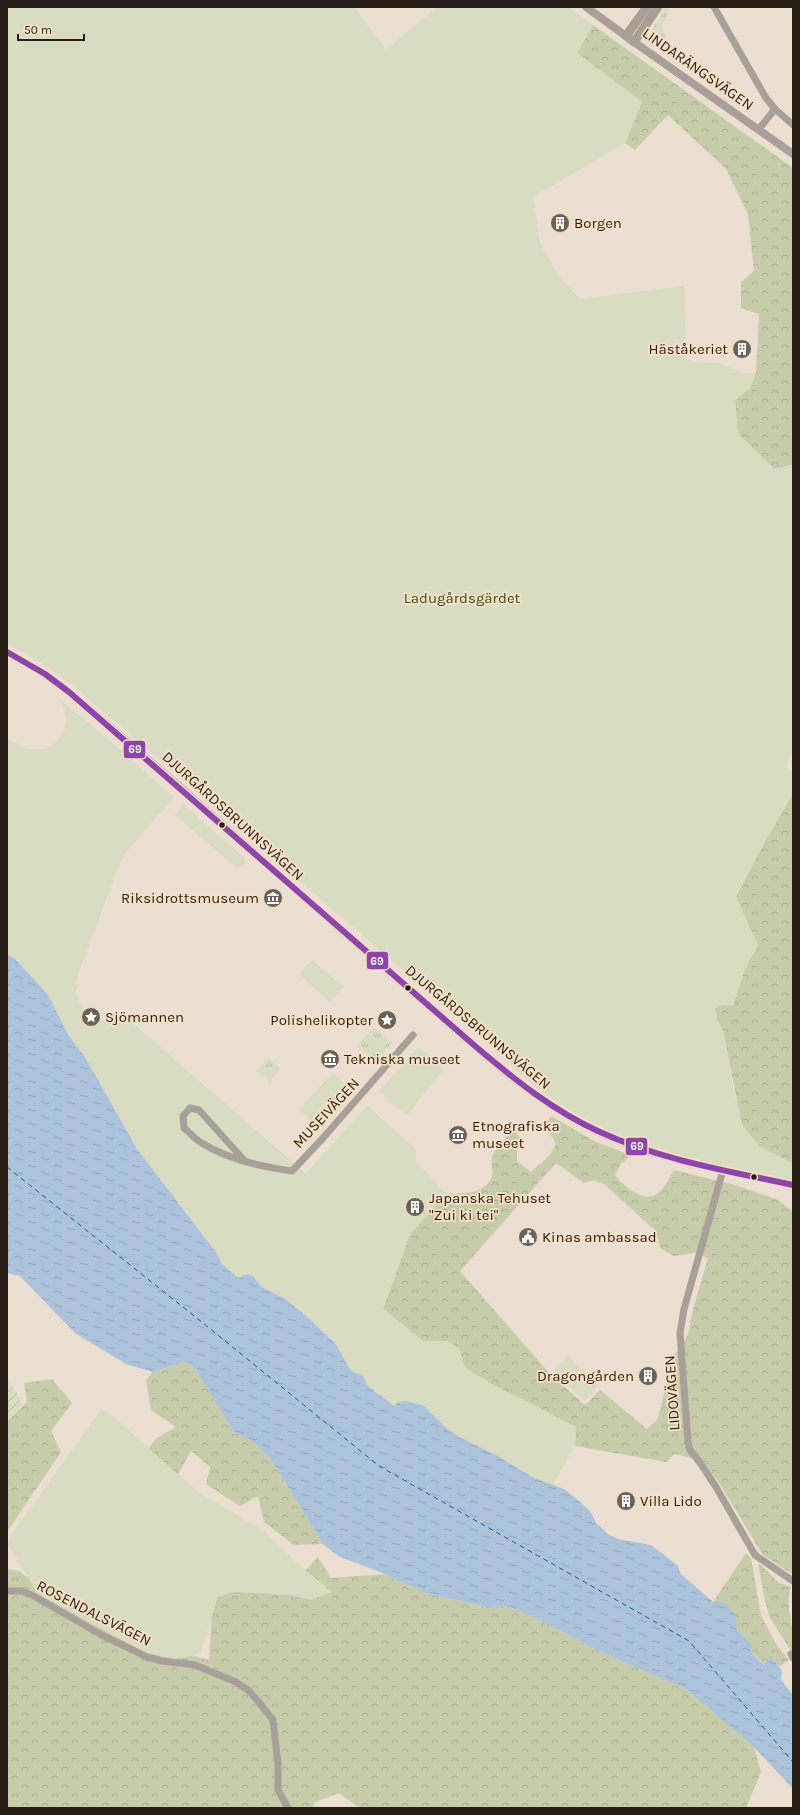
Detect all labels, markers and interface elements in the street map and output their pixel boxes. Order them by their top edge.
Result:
scale bar [18,16,84,42]
text: 50 m [24,23,52,37]
street label: LINDARÄNGSVÄGEN [639,24,757,114]
building icon: Borgen [549,212,571,234]
place label: Borgen [574,214,622,232]
building icon: Häståkeriet [731,338,753,360]
place label: Häståkeriet [649,340,728,358]
park label: Ladugårdsgärdet [404,589,521,607]
line badge: 69 [123,740,146,759]
text: 69 [128,743,142,756]
street label: DJURGÅRDSBRUNNSVÄGEN [159,748,307,884]
unlabelled marker [217,820,227,830]
museum icon: Riksidrottsmuseum [262,887,284,909]
place label: Riksidrottsmuseum [121,889,259,907]
line badge: 69 [366,951,389,970]
text: 69 [370,955,384,968]
street label: DJURGÅRDSBRUNNSVÄGEN [402,961,554,1093]
unlabelled marker [403,983,413,993]
place icon: Sjömannen [80,1006,102,1028]
place label: Sjömannen [105,1008,184,1026]
place icon: Polishelikopter [376,1009,398,1031]
place label: Polishelikopter [270,1011,374,1029]
museum icon: Tekniska museet [319,1048,341,1070]
place label: Tekniska museet [344,1050,461,1068]
street label: MUSEIVÄGEN [289,1074,363,1152]
place label: Etnografiska museet [472,1117,560,1152]
museum icon: Etnografiska museet [447,1124,469,1146]
line badge: 69 [625,1137,648,1156]
text: 69 [630,1140,644,1153]
unlabelled marker [749,1172,759,1182]
place label: Japanska Tehuset "Zui ki tei" [429,1189,551,1224]
building icon: Japanska Tehuset "Zui ki tei" [404,1196,426,1218]
public building icon: Kinas ambassad [517,1226,539,1248]
place label: Kinas ambassad [542,1228,657,1246]
street label: LIDOVÄGEN [660,1355,684,1431]
building icon: Dragongården [637,1365,659,1387]
place label: Dragongården [537,1367,634,1385]
building icon: Villa Lido [615,1490,637,1512]
place label: Villa Lido [640,1492,702,1510]
street label: ROSENDALSVÄGEN [34,1576,154,1650]

